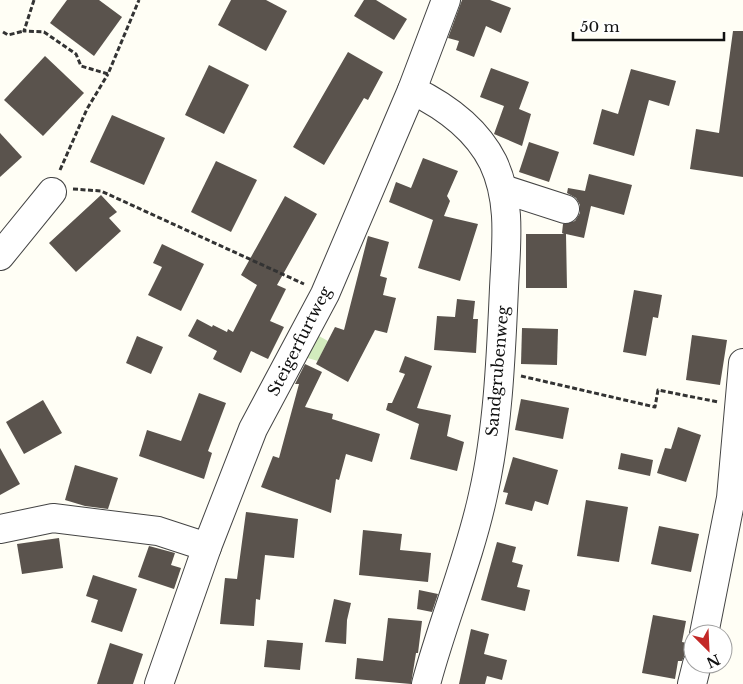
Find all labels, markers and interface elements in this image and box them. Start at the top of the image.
scale bar [573,10,724,42]
text: 50 m [580,17,620,36]
street label: Steigerfurtweg [263,282,335,399]
street label: Sandgrubenweg [481,304,513,437]
north arrow [683,624,733,674]
text: N [704,650,723,672]

